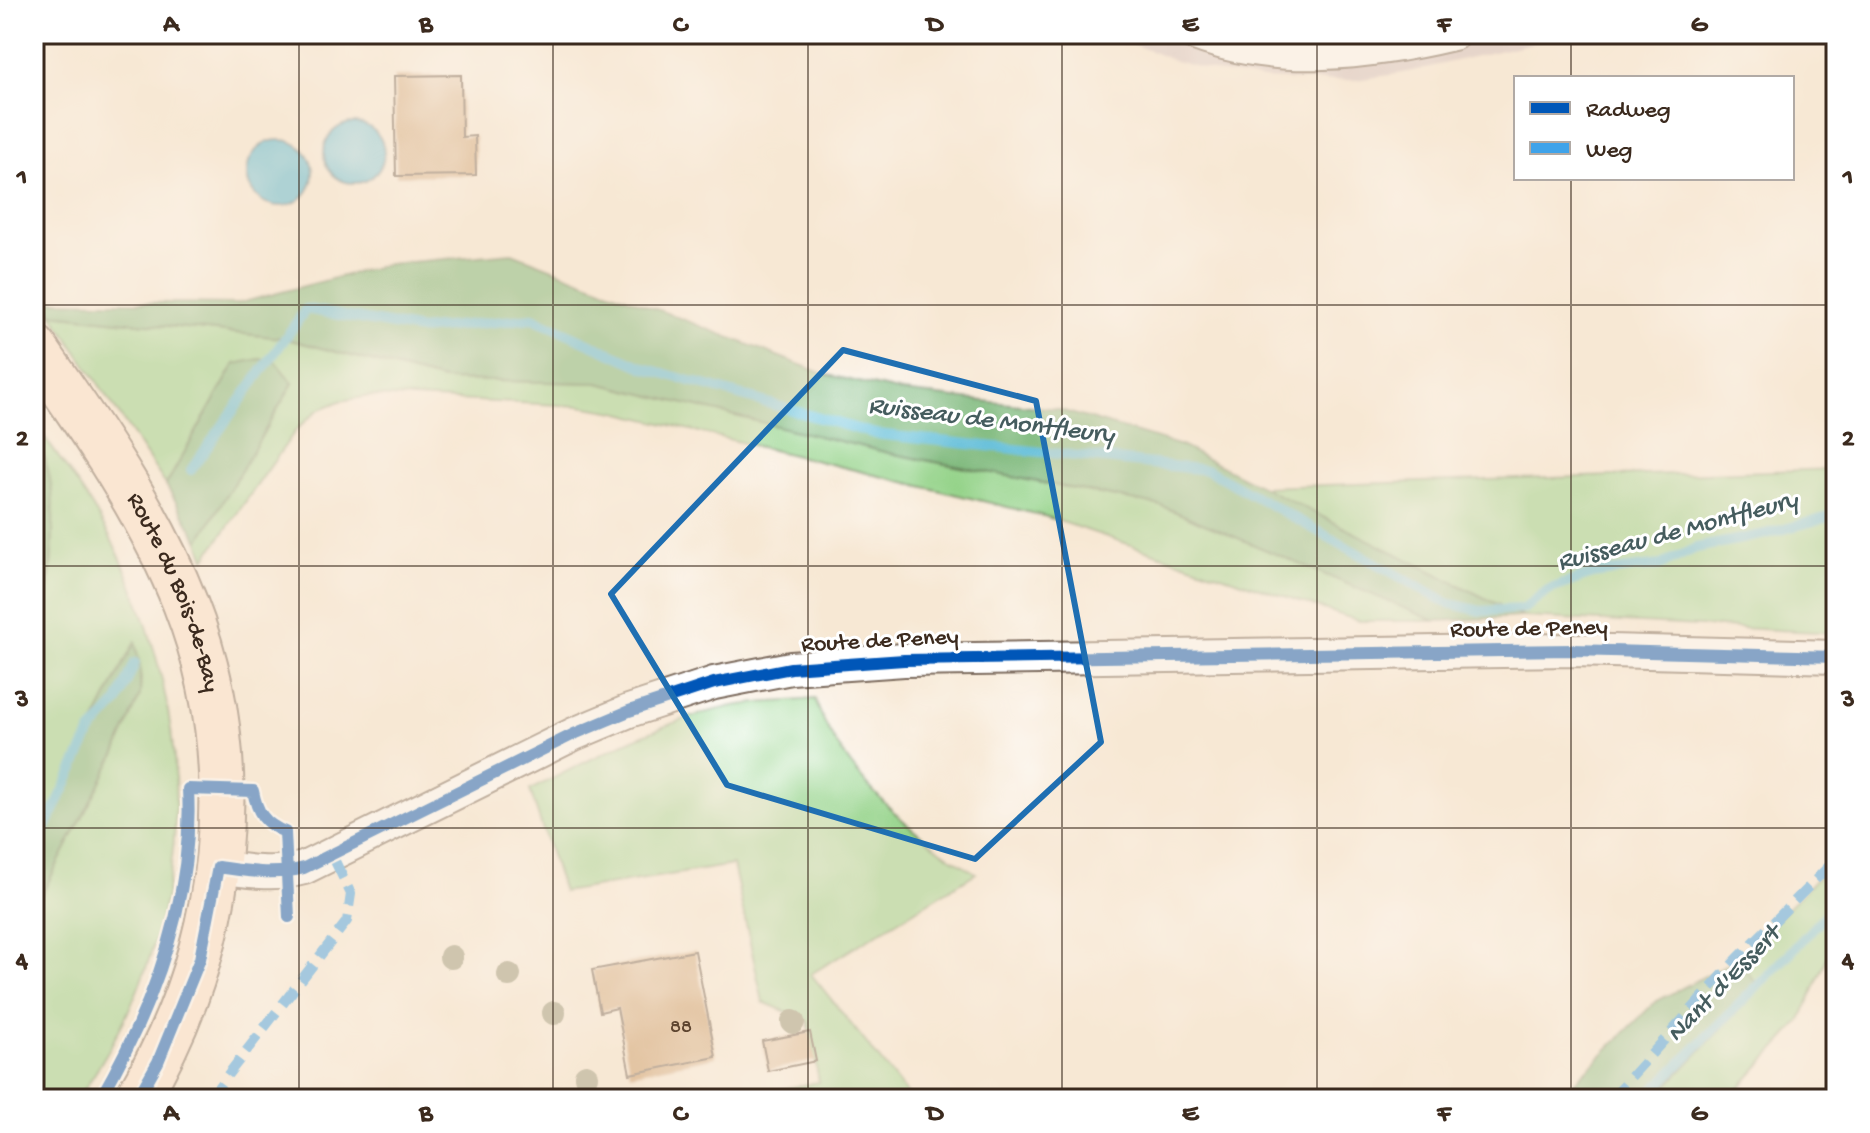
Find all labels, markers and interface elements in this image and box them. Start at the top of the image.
text: A [162,11,180,42]
text: B [418,11,434,42]
text: C [673,11,690,42]
text: D [925,11,945,42]
text: E [1182,11,1200,42]
text: F [1436,11,1452,42]
text: G [1691,11,1709,42]
legend [1514,76,1794,180]
text: Radweg [1586,97,1671,126]
text: Weg [1586,137,1632,166]
text: 1 [16,164,27,195]
text: 1 [1842,164,1853,195]
water label: Ruisseau de Montfleury [866,392,1118,453]
text: 2 [16,425,29,456]
text: 2 [1842,425,1855,456]
water label: Ruisseau de Montfleury [1554,485,1804,580]
street label: Route du Bois-de-Bay [119,488,225,695]
street label: Route de Peney [1450,614,1608,646]
street label: Route de Peney [801,623,960,661]
text: 3 [14,686,29,717]
text: 3 [1840,686,1855,717]
water label: Nant d'Essert [1661,917,1792,1050]
text: 4 [15,947,29,978]
text: 4 [1841,947,1855,978]
house number: 88 [670,1017,692,1040]
text: A [162,1100,180,1131]
text: B [418,1100,434,1131]
text: C [673,1100,690,1131]
text: D [925,1100,945,1131]
text: E [1182,1100,1200,1131]
text: F [1436,1100,1452,1131]
text: G [1691,1100,1709,1131]

